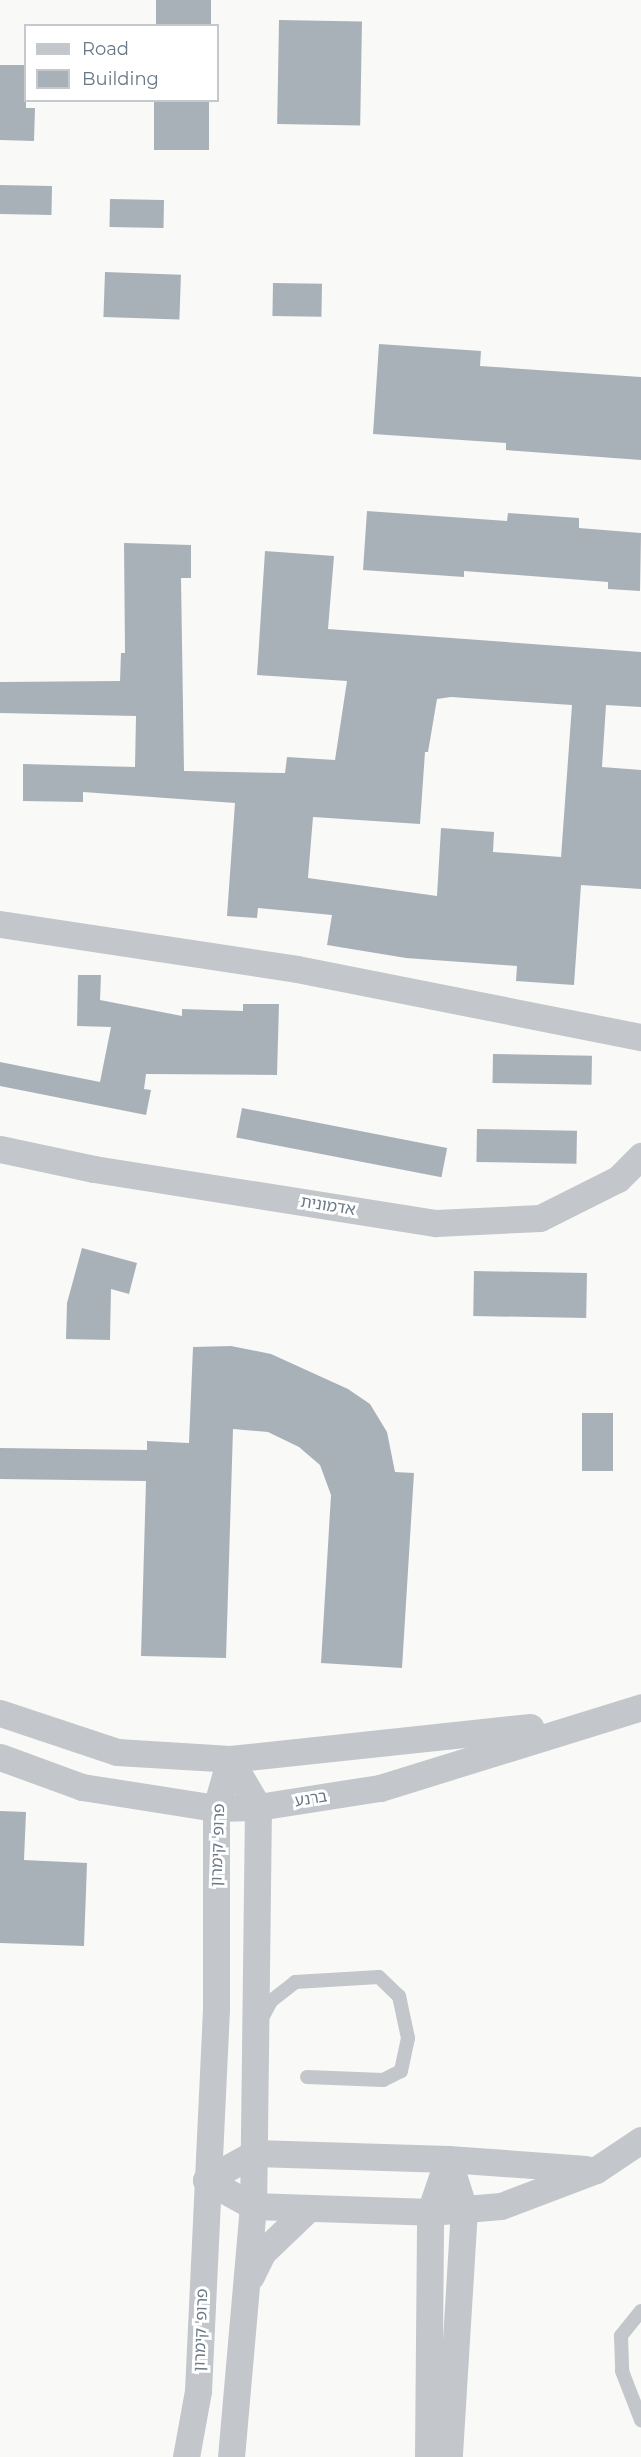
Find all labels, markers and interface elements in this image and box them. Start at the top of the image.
legend [24,24,219,102]
text: Road [82,38,129,60]
text: Building [82,68,159,90]
street label: אדמונית [299,1192,357,1220]
street label: ברנע [293,1787,329,1811]
street label: פרופ' קימרון [207,1803,229,1887]
street label: פרופ' קימרון [190,2288,212,2372]

